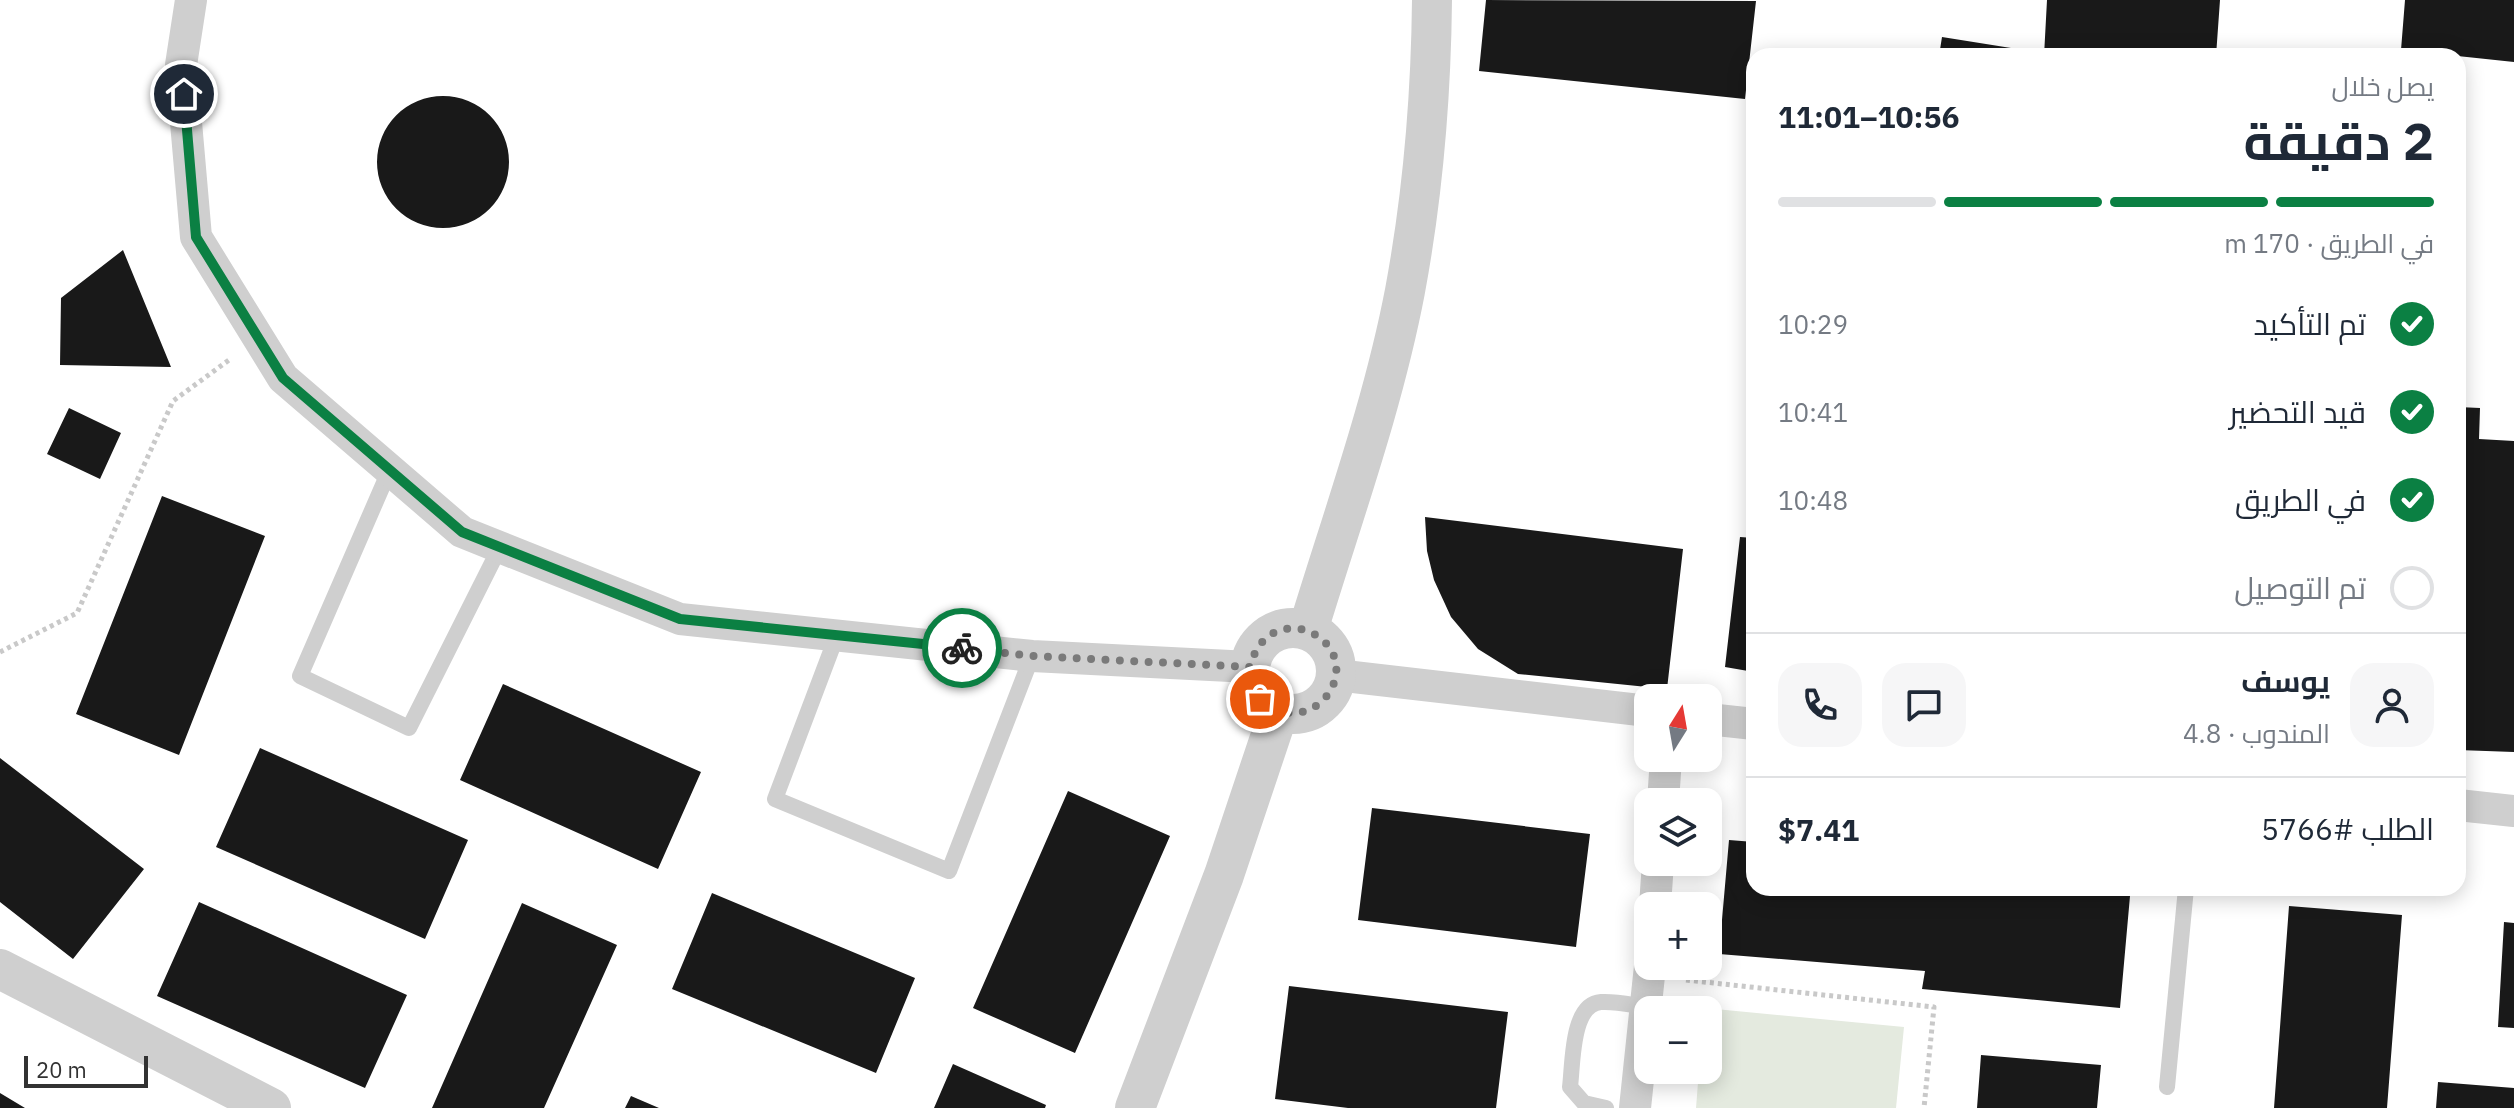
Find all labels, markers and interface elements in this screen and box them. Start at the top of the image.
pin [150,60,218,128]
text: يصل خلال [2331,69,2434,103]
icon: home [162,72,206,116]
text: 10:56–11:01 [1778,97,1959,136]
text: 2 دقيقة [2244,107,2434,174]
text: في الطريق · 170 m [2224,226,2434,260]
icon: check [2390,302,2434,346]
text: تم التأكيد [2254,304,2366,343]
text: 10:29 [1778,307,1848,341]
icon: check [2390,390,2434,434]
text: قيد التحضير [2229,392,2366,431]
text: 10:41 [1778,395,1848,429]
icon: check [2390,478,2434,522]
text: في الطريق [2235,480,2366,519]
text: 10:48 [1778,483,1848,517]
text: تم التوصيل [2234,568,2366,607]
courier [922,608,1002,688]
icon: bike [940,626,984,670]
text: يوسف [2241,661,2330,700]
button: phone [1778,663,1862,747]
button: chat [1882,663,1966,747]
button: person [2350,663,2434,747]
pin [1226,665,1294,733]
icon: bag [1238,677,1282,721]
north arrow [1634,684,1722,772]
map controls [1634,684,1722,1084]
text: المندوب · 4.8 [2183,716,2330,750]
button: layers [1634,788,1722,876]
text: الطلب #5766 [2261,809,2434,848]
text: $7.41 [1778,810,1859,849]
button: + [1634,892,1722,980]
button: − [1634,996,1722,1084]
scale bar [24,1052,148,1088]
text: 20 m [36,1055,87,1084]

